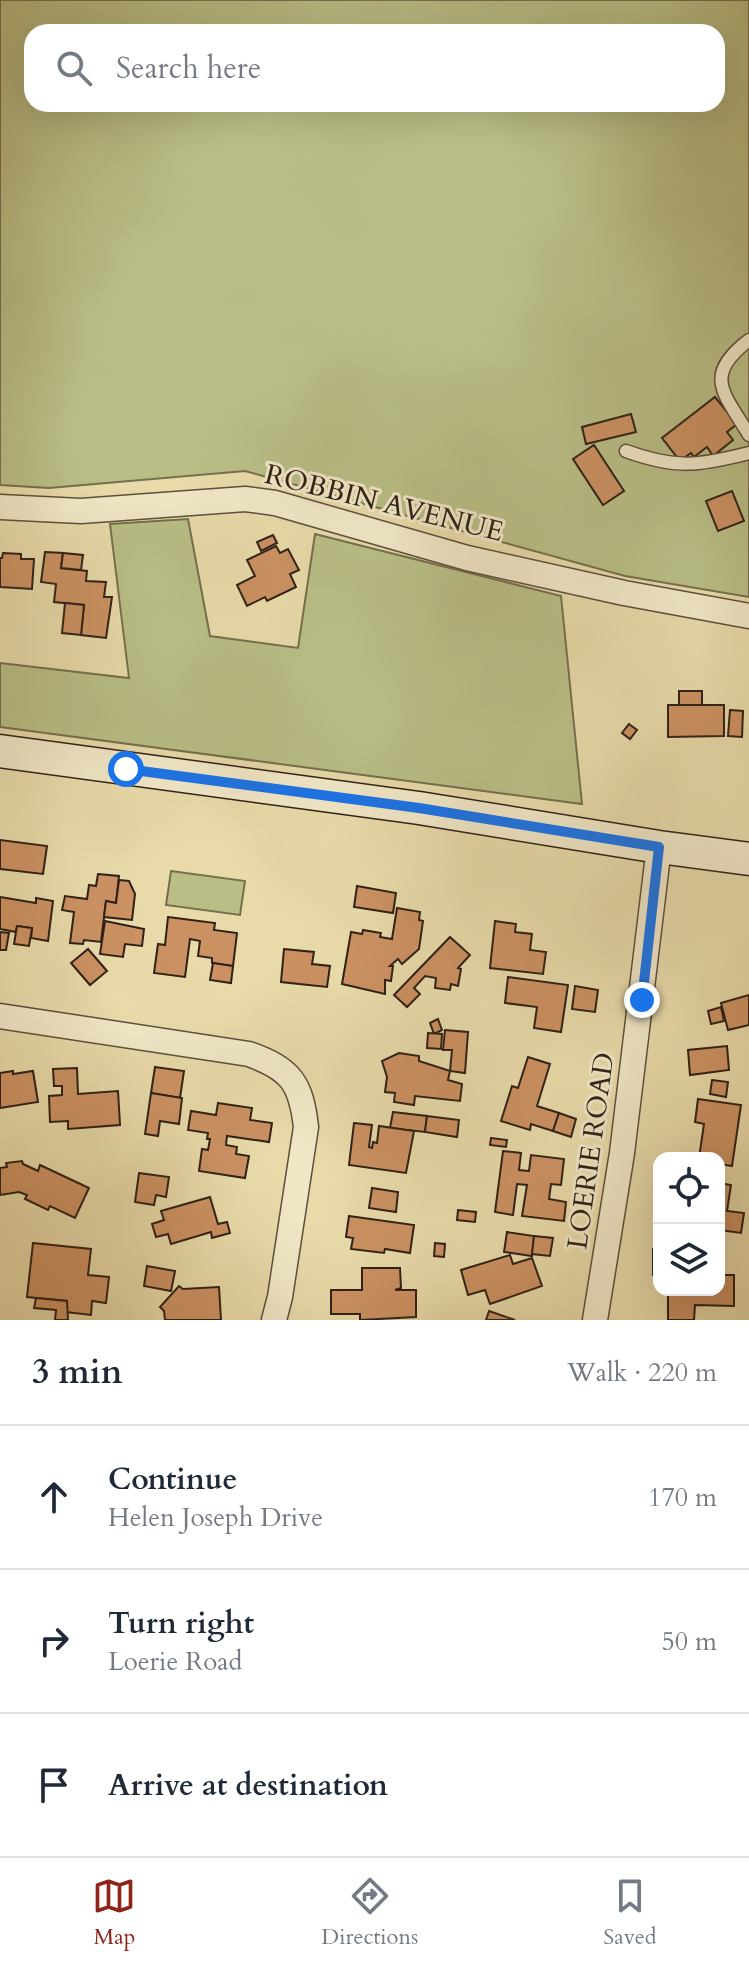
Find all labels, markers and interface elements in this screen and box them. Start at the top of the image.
search box [24,24,725,112]
icon: search [52,46,96,90]
text: Search here [116,48,261,89]
street label: ROBBIN AVENUE [261,455,507,551]
route start [108,751,144,787]
route end [624,982,660,1018]
street label: LOERIE ROAD [558,1050,624,1252]
map controls [653,1152,725,1296]
button: locate [653,1152,725,1224]
button: layers [653,1224,725,1296]
text: 3 min [32,1349,123,1395]
text: Walk · 220 m [567,1355,717,1390]
text: Continue [108,1459,237,1500]
icon: ahead [32,1475,76,1519]
text: 170 m [648,1480,717,1515]
text: Helen Joseph Drive [108,1500,323,1535]
text: Turn right [108,1603,254,1644]
icon: right [32,1619,76,1663]
text: 50 m [661,1624,717,1659]
text: Loerie Road [108,1644,242,1679]
icon: arrive [32,1763,76,1807]
text: Arrive at destination [108,1765,388,1806]
tab: Map [92,1874,136,1952]
tab: Directions [321,1874,418,1952]
tab: Saved [603,1874,657,1952]

